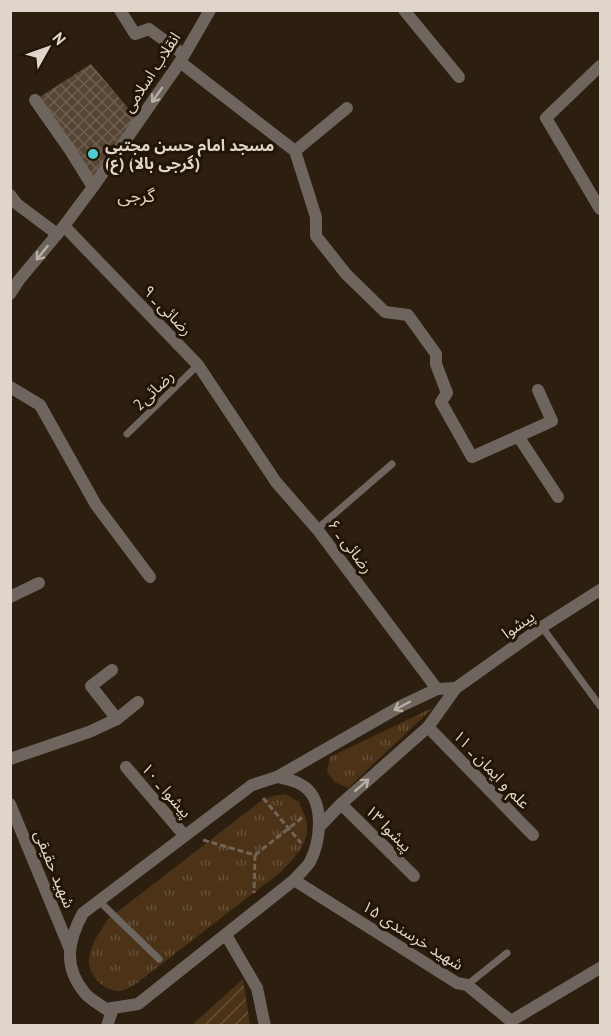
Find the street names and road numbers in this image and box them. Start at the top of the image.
street label: انقلاب اسلامی [118,28,184,116]
street label: رضائی ـ ۹ [139,281,197,339]
street label: رضائی2 [128,366,178,414]
street label: رضائی ـ ۶ [324,515,378,577]
street label: پیشوا [498,606,539,643]
street label: علم و ایمان ـ ۱۱ [447,725,535,815]
street label: پیشوا ـ ۱۰ [137,758,196,823]
street label: پیشوا ۱۳ [361,800,417,856]
street label: شهید حقیقی [30,827,80,911]
street label: شهید خرسندی ۱۵ [359,896,467,974]

